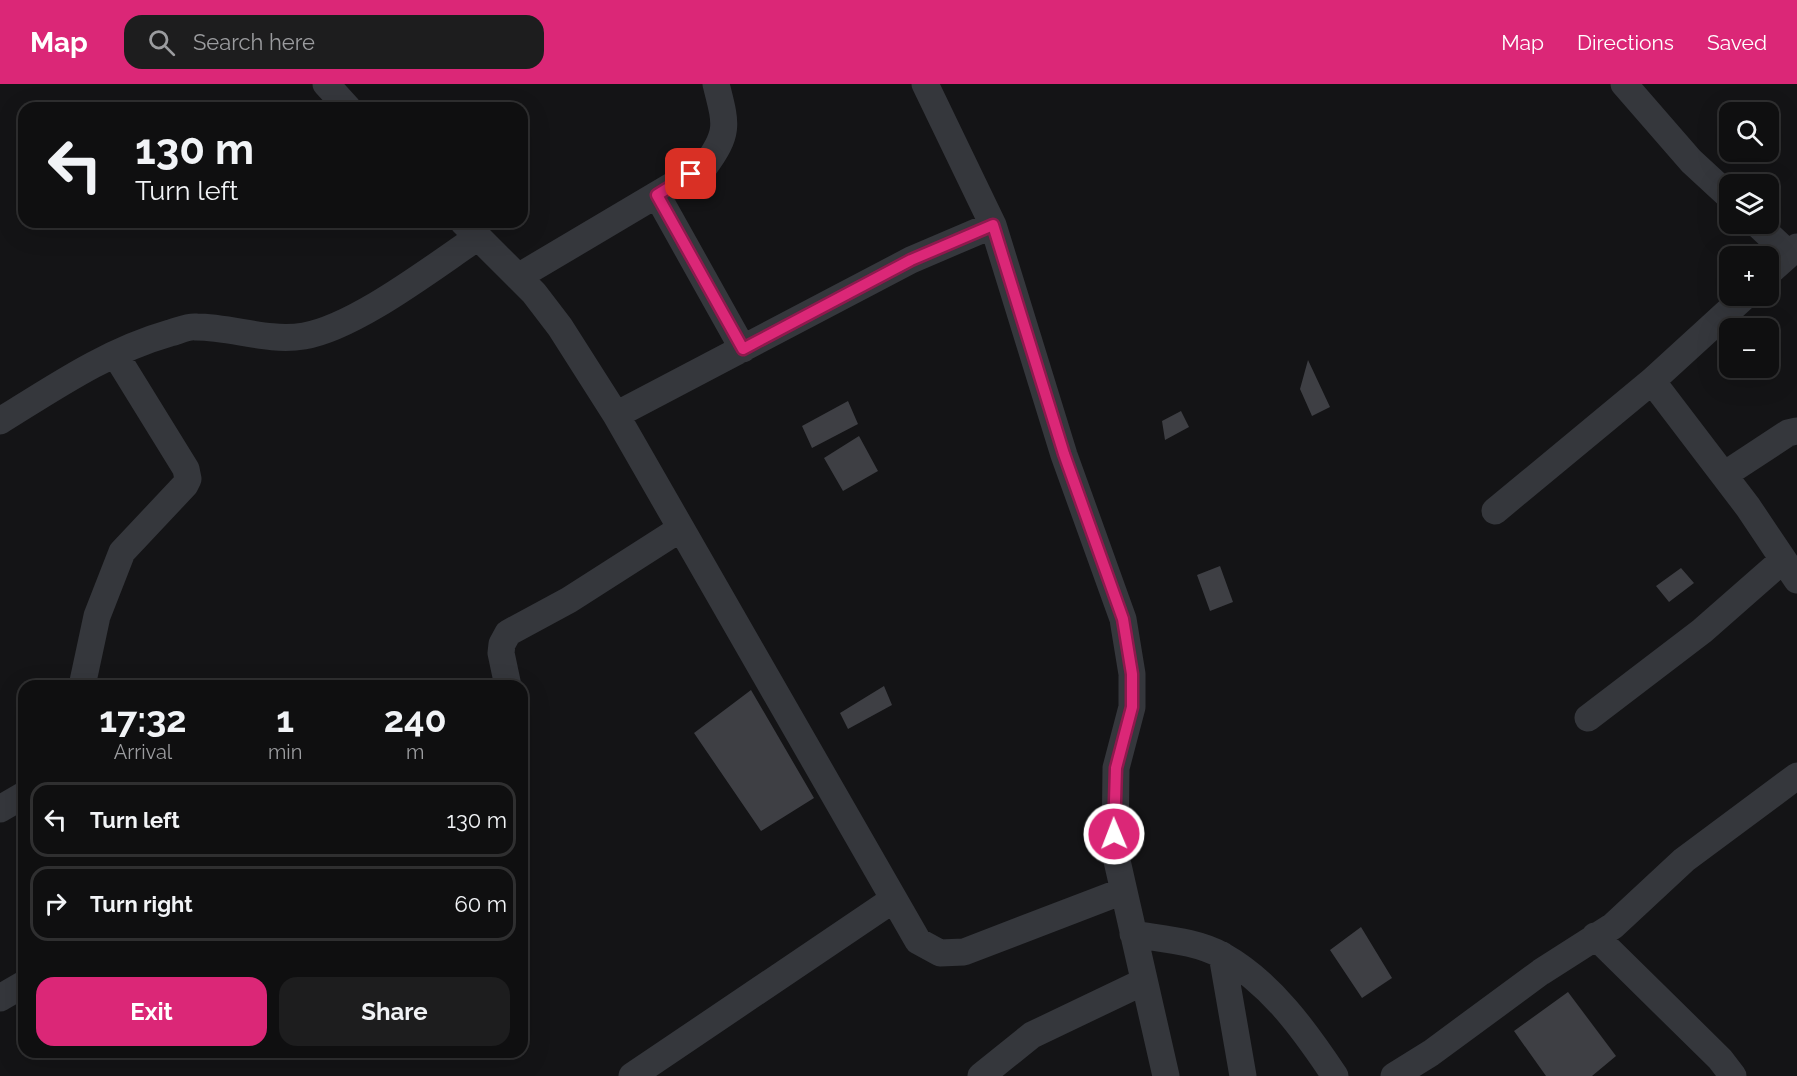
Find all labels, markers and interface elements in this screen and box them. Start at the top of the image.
search box [124,15,544,69]
text: Map [30,26,88,59]
icon: search [145,26,178,59]
text: Search here [193,29,315,55]
text: Map [1501,30,1544,55]
text: Directions [1577,30,1674,55]
text: Saved [1707,30,1767,55]
map controls [1719,102,1779,378]
button: search [1719,102,1779,162]
text: 130 m [135,125,254,174]
icon: left [36,126,114,204]
pin [665,148,716,199]
icon: arrive [674,157,707,190]
button: layers [1719,174,1779,234]
text: Turn left [135,175,238,206]
button: + [1719,246,1779,306]
button: − [1719,318,1779,378]
text: 17:32 [99,698,187,740]
text: 1 [276,698,294,740]
text: 240 [384,698,447,740]
text: Arrival [114,740,172,764]
text: min [268,740,302,764]
text: m [406,740,424,764]
position arrow [1082,802,1146,866]
icon: left [39,803,72,836]
text: Turn left [90,807,180,833]
text: 130 m [447,807,507,833]
icon: right [39,887,72,920]
text: Turn right [90,891,193,917]
text: 60 m [454,891,507,917]
button: Exit [36,977,267,1046]
button: Share [279,977,510,1046]

